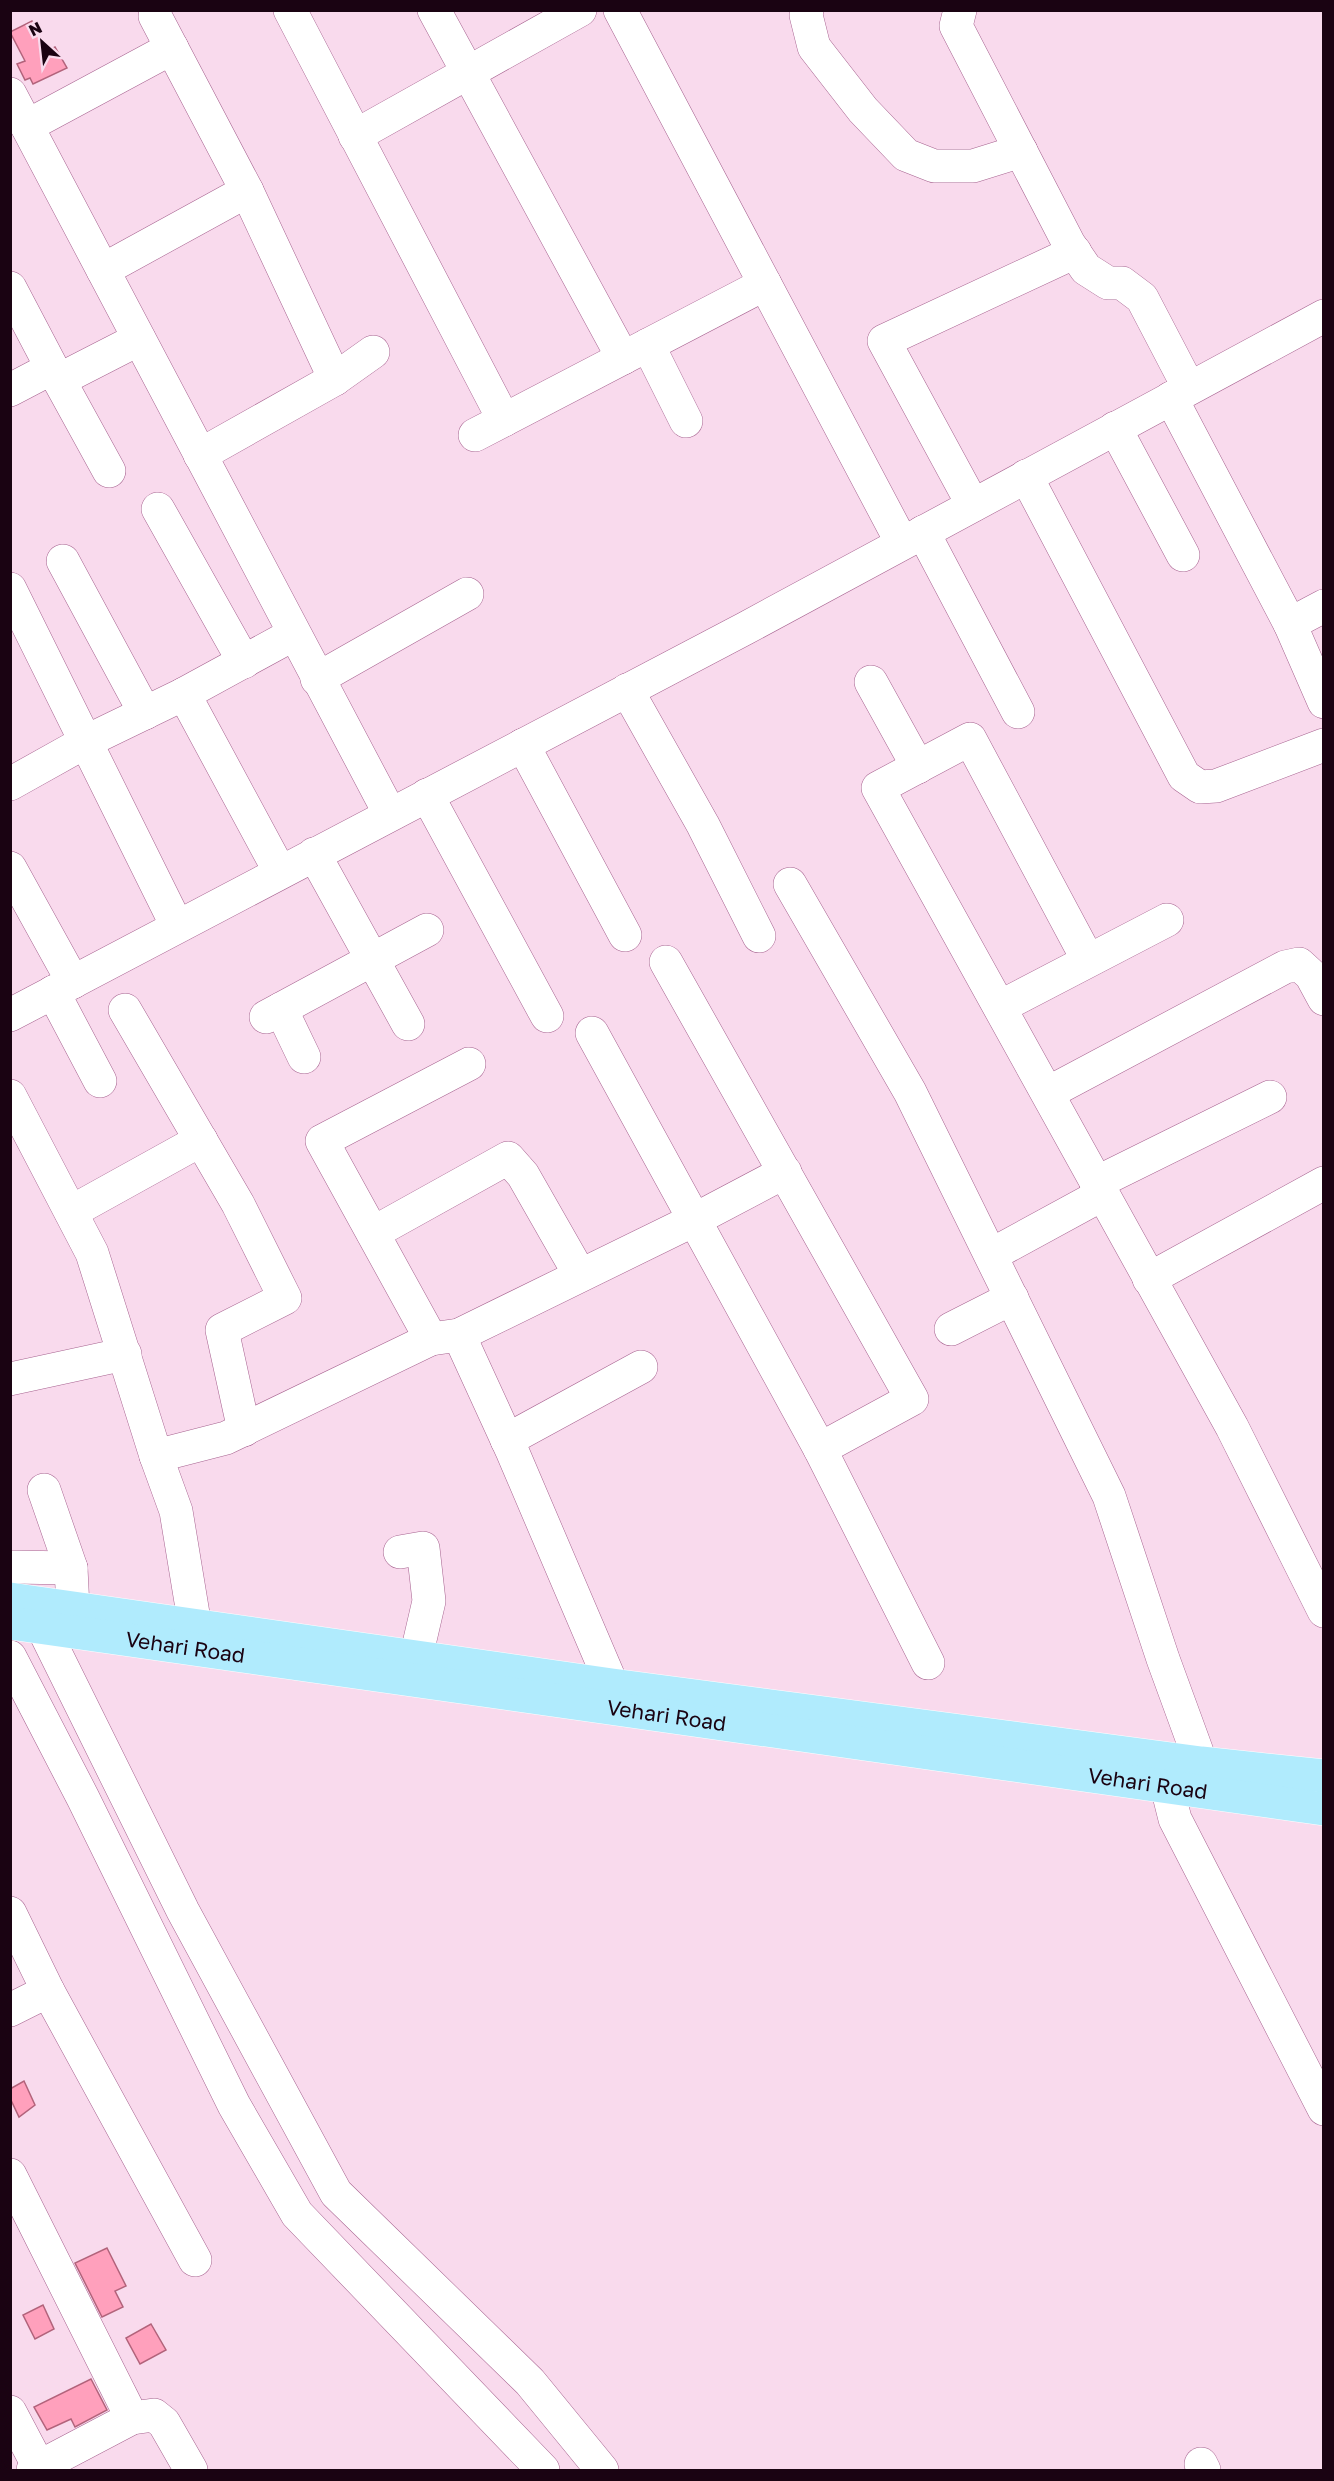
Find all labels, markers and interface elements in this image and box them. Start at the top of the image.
north arrow [12,12,72,72]
text: N [25,17,45,40]
street label: Vehari Road [124,1626,247,1668]
street label: Vehari Road [605,1694,728,1736]
street label: Vehari Road [1086,1762,1209,1804]

